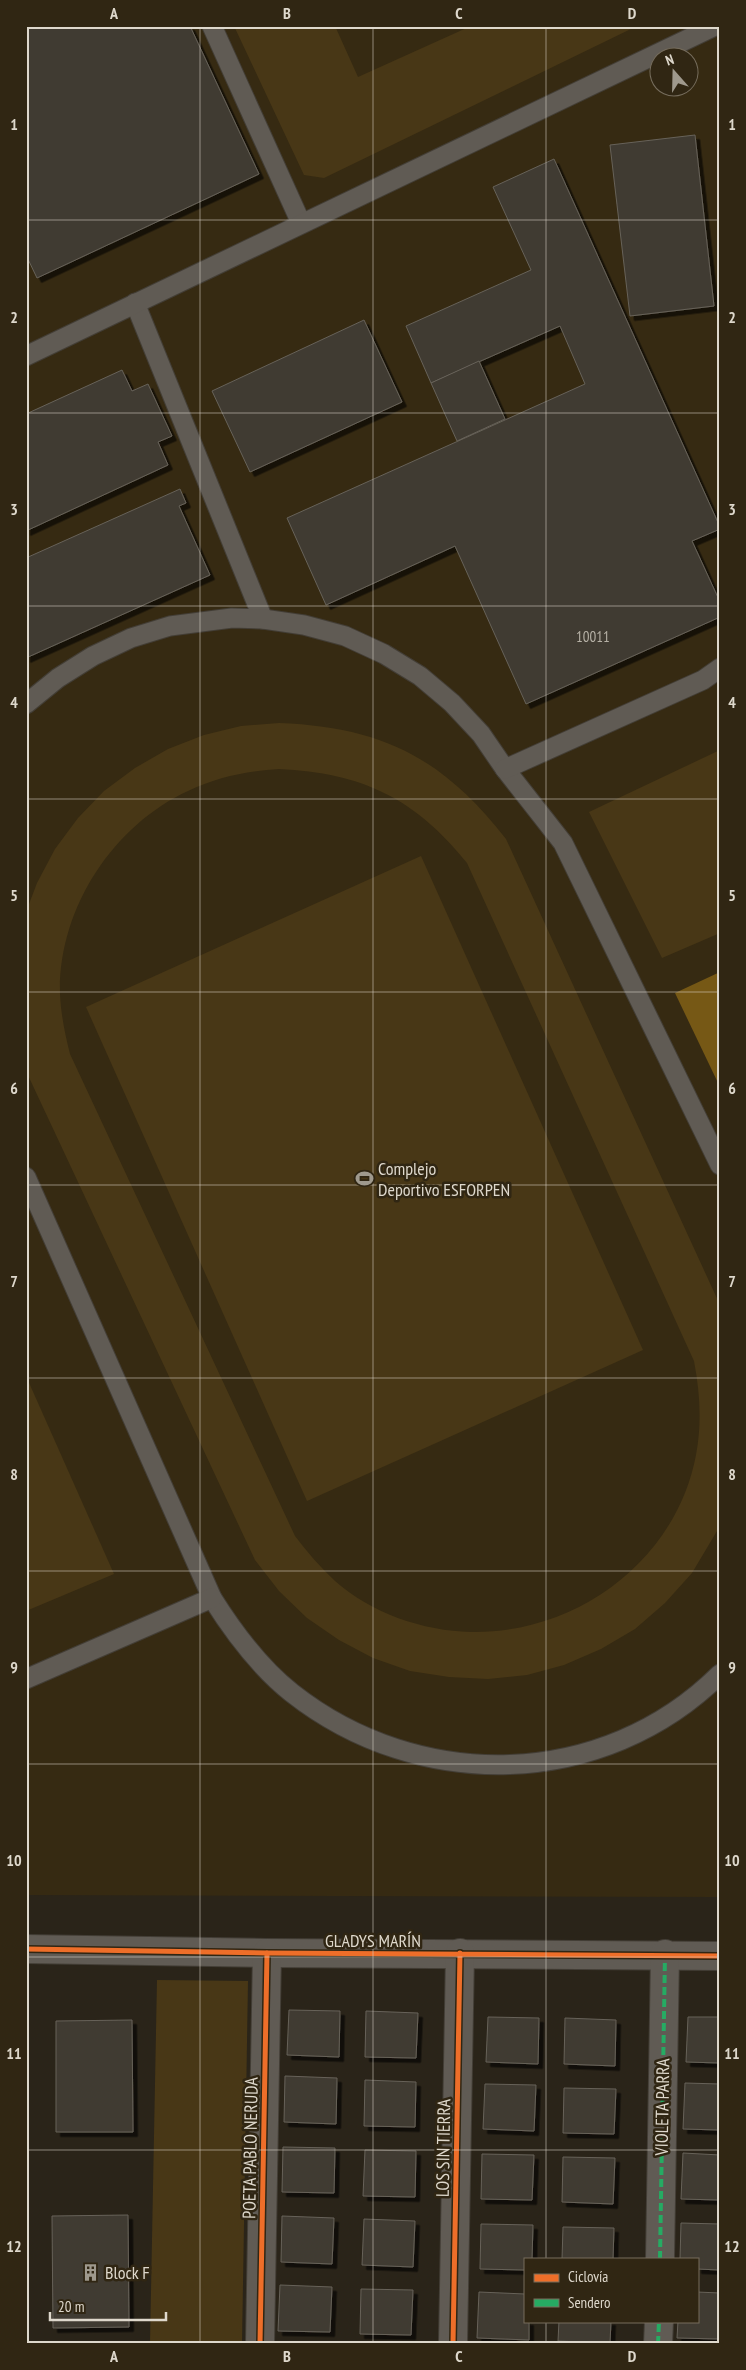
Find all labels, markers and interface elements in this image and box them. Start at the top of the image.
text: A [109,3,119,23]
text: B [283,3,291,23]
text: C [455,3,463,23]
text: D [628,3,637,23]
north arrow [648,48,698,98]
text: N [663,50,676,70]
text: 1 [10,114,18,134]
text: 1 [728,114,736,134]
text: 2 [10,307,18,327]
text: 2 [728,307,736,327]
text: 3 [10,499,18,519]
text: 3 [728,499,736,519]
house number: 10011 [576,627,610,646]
text: 4 [10,692,18,712]
text: 4 [728,692,736,712]
text: 5 [10,885,18,905]
text: 5 [728,885,736,905]
text: 6 [10,1078,18,1098]
text: 6 [728,1078,736,1098]
place label: Complejo Deportivo ESFORPEN [378,1157,510,1201]
sports icon: Complejo Deportivo ESFORPEN [354,1168,374,1188]
text: 7 [10,1271,18,1291]
text: 7 [728,1271,736,1291]
text: 8 [10,1464,18,1484]
text: 8 [728,1464,736,1484]
text: 9 [10,1657,18,1677]
text: 9 [728,1657,736,1677]
text: 10 [6,1850,22,1870]
text: 10 [724,1850,740,1870]
street label: GLADYS MARÍN [325,1929,421,1952]
text: 11 [6,2043,22,2063]
text: 11 [724,2043,740,2063]
street label: VIOLETA PARRA [650,2058,674,2157]
street label: POETA PABLO NERUDA [237,2077,263,2219]
street label: LOS SIN TIERRA [431,2098,455,2197]
text: 12 [6,2236,22,2256]
text: 12 [724,2236,740,2256]
legend [524,2258,698,2322]
place label: Block F [105,2261,150,2284]
building icon: Block F [81,2262,101,2282]
text: Ciclovía [568,2267,608,2286]
scale bar [50,2290,166,2322]
text: Sendero [568,2293,610,2312]
text: 20 m [58,2297,84,2316]
text: A [109,2346,119,2366]
text: B [283,2346,291,2366]
text: C [455,2346,463,2366]
text: D [628,2346,637,2366]

